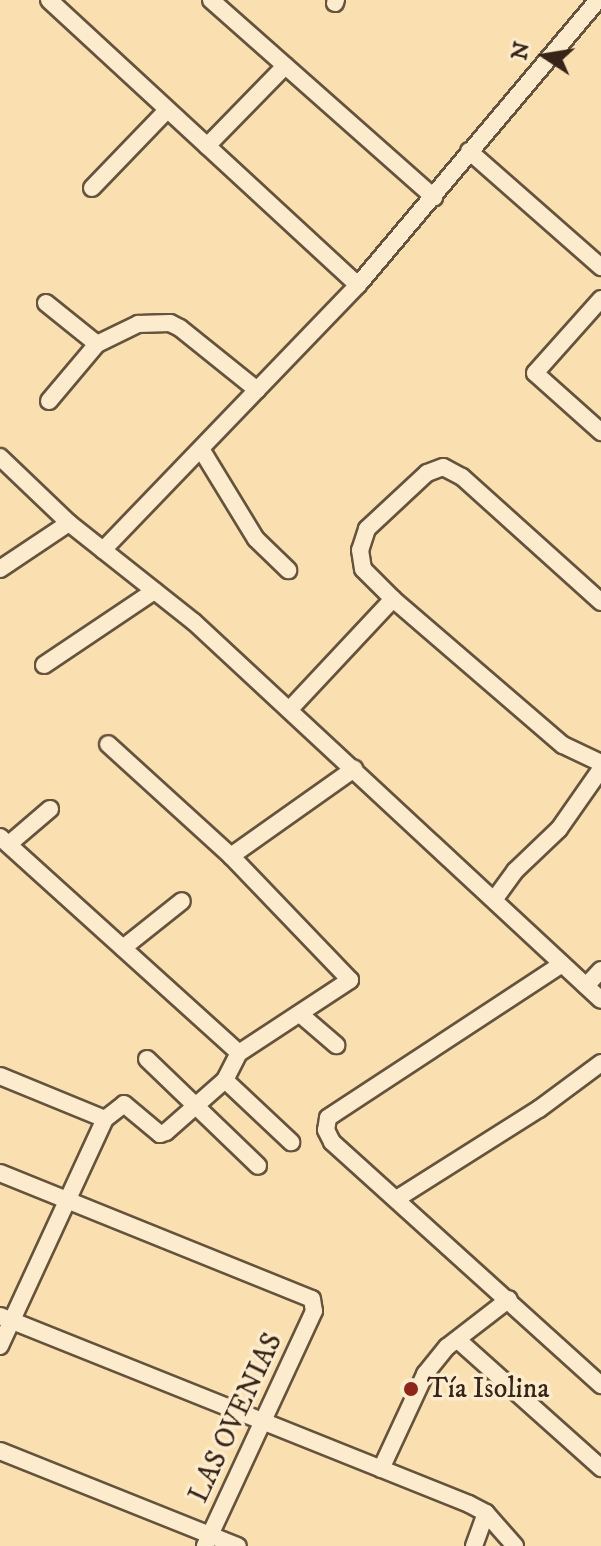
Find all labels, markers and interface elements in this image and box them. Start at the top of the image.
north arrow [505,16,585,96]
text: N [506,39,536,63]
street label: LAS OVENIAS [182,1328,290,1508]
place label: Tía Isolina [427,1372,549,1406]
marker: Tía Isolina [402,1380,420,1398]

